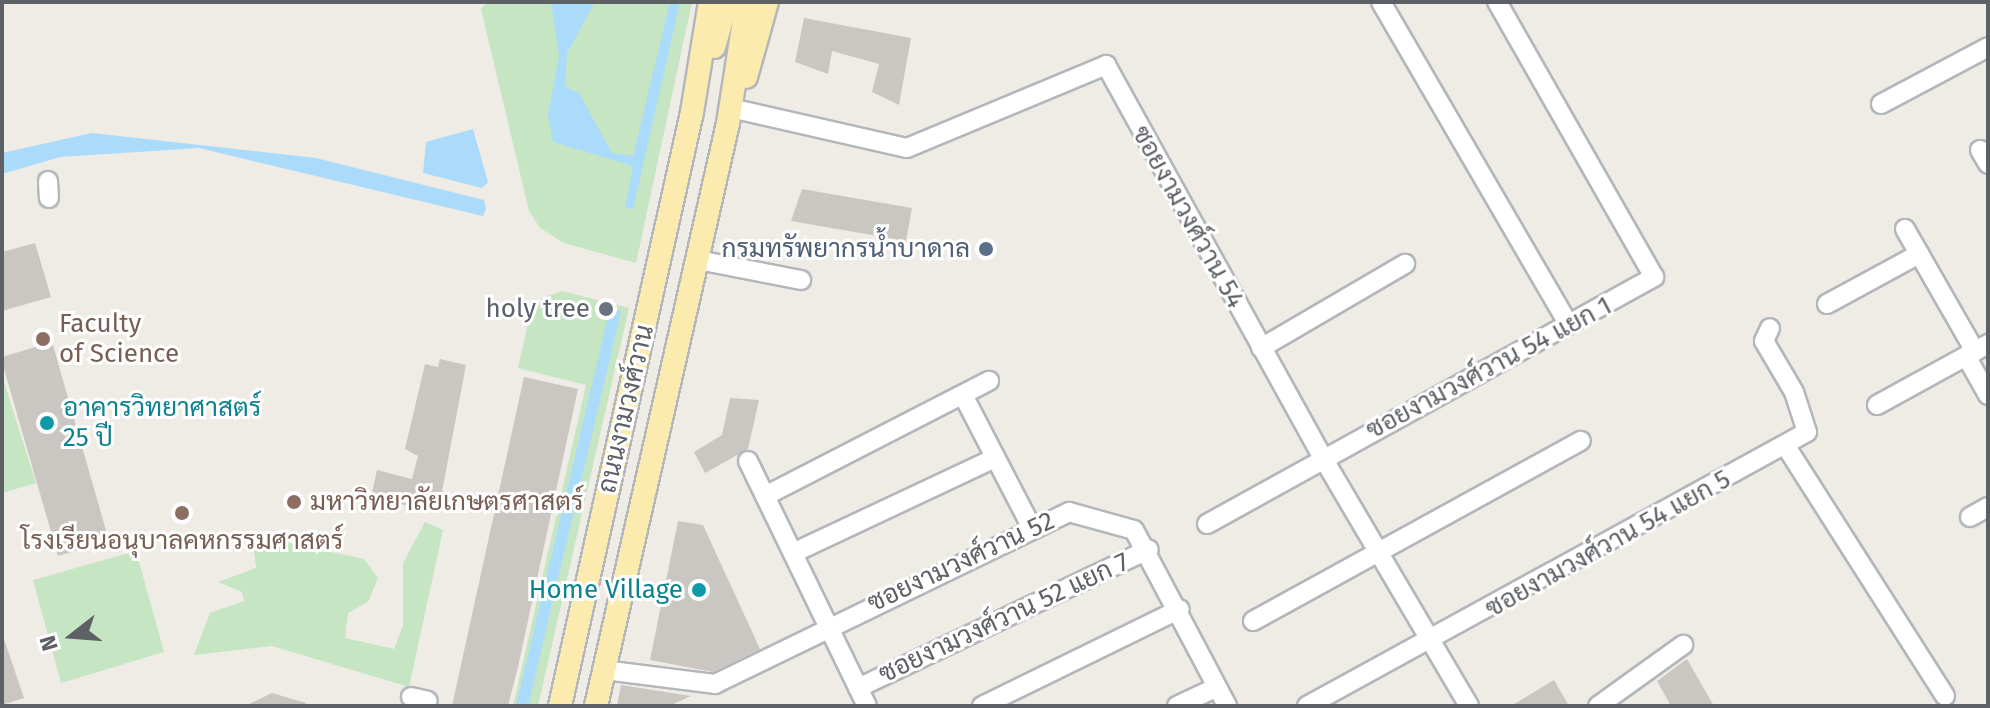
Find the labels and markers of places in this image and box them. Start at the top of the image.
place label: กรมทรัพยากรน้ำบาดาล [721,233,970,265]
marker: กรมทรัพยากรน้ำบาดาล [977,240,995,258]
place label: holy tree [486,293,590,325]
marker: holy tree [597,300,615,318]
place label: Faculty of Science [59,308,179,370]
marker: Faculty of Science [34,330,52,348]
place label: อาคารวิทยาศาสตร์ 25 ปี [63,392,261,454]
marker: อาคารวิทยาศาสตร์ 25 ปี [38,414,56,432]
place label: มหาวิทยาลัยเกษตรศาสตร์ [310,486,584,518]
marker: มหาวิทยาลัยเกษตรศาสตร์ [285,493,303,511]
marker: โรงเรียนอนุบาลคหกรรมศาสตร์ [173,504,191,522]
place label: โรงเรียนอนุบาลคหกรรมศาสตร์ [21,525,343,557]
place label: Home Village [529,574,683,606]
marker: Home Village [690,581,708,599]

